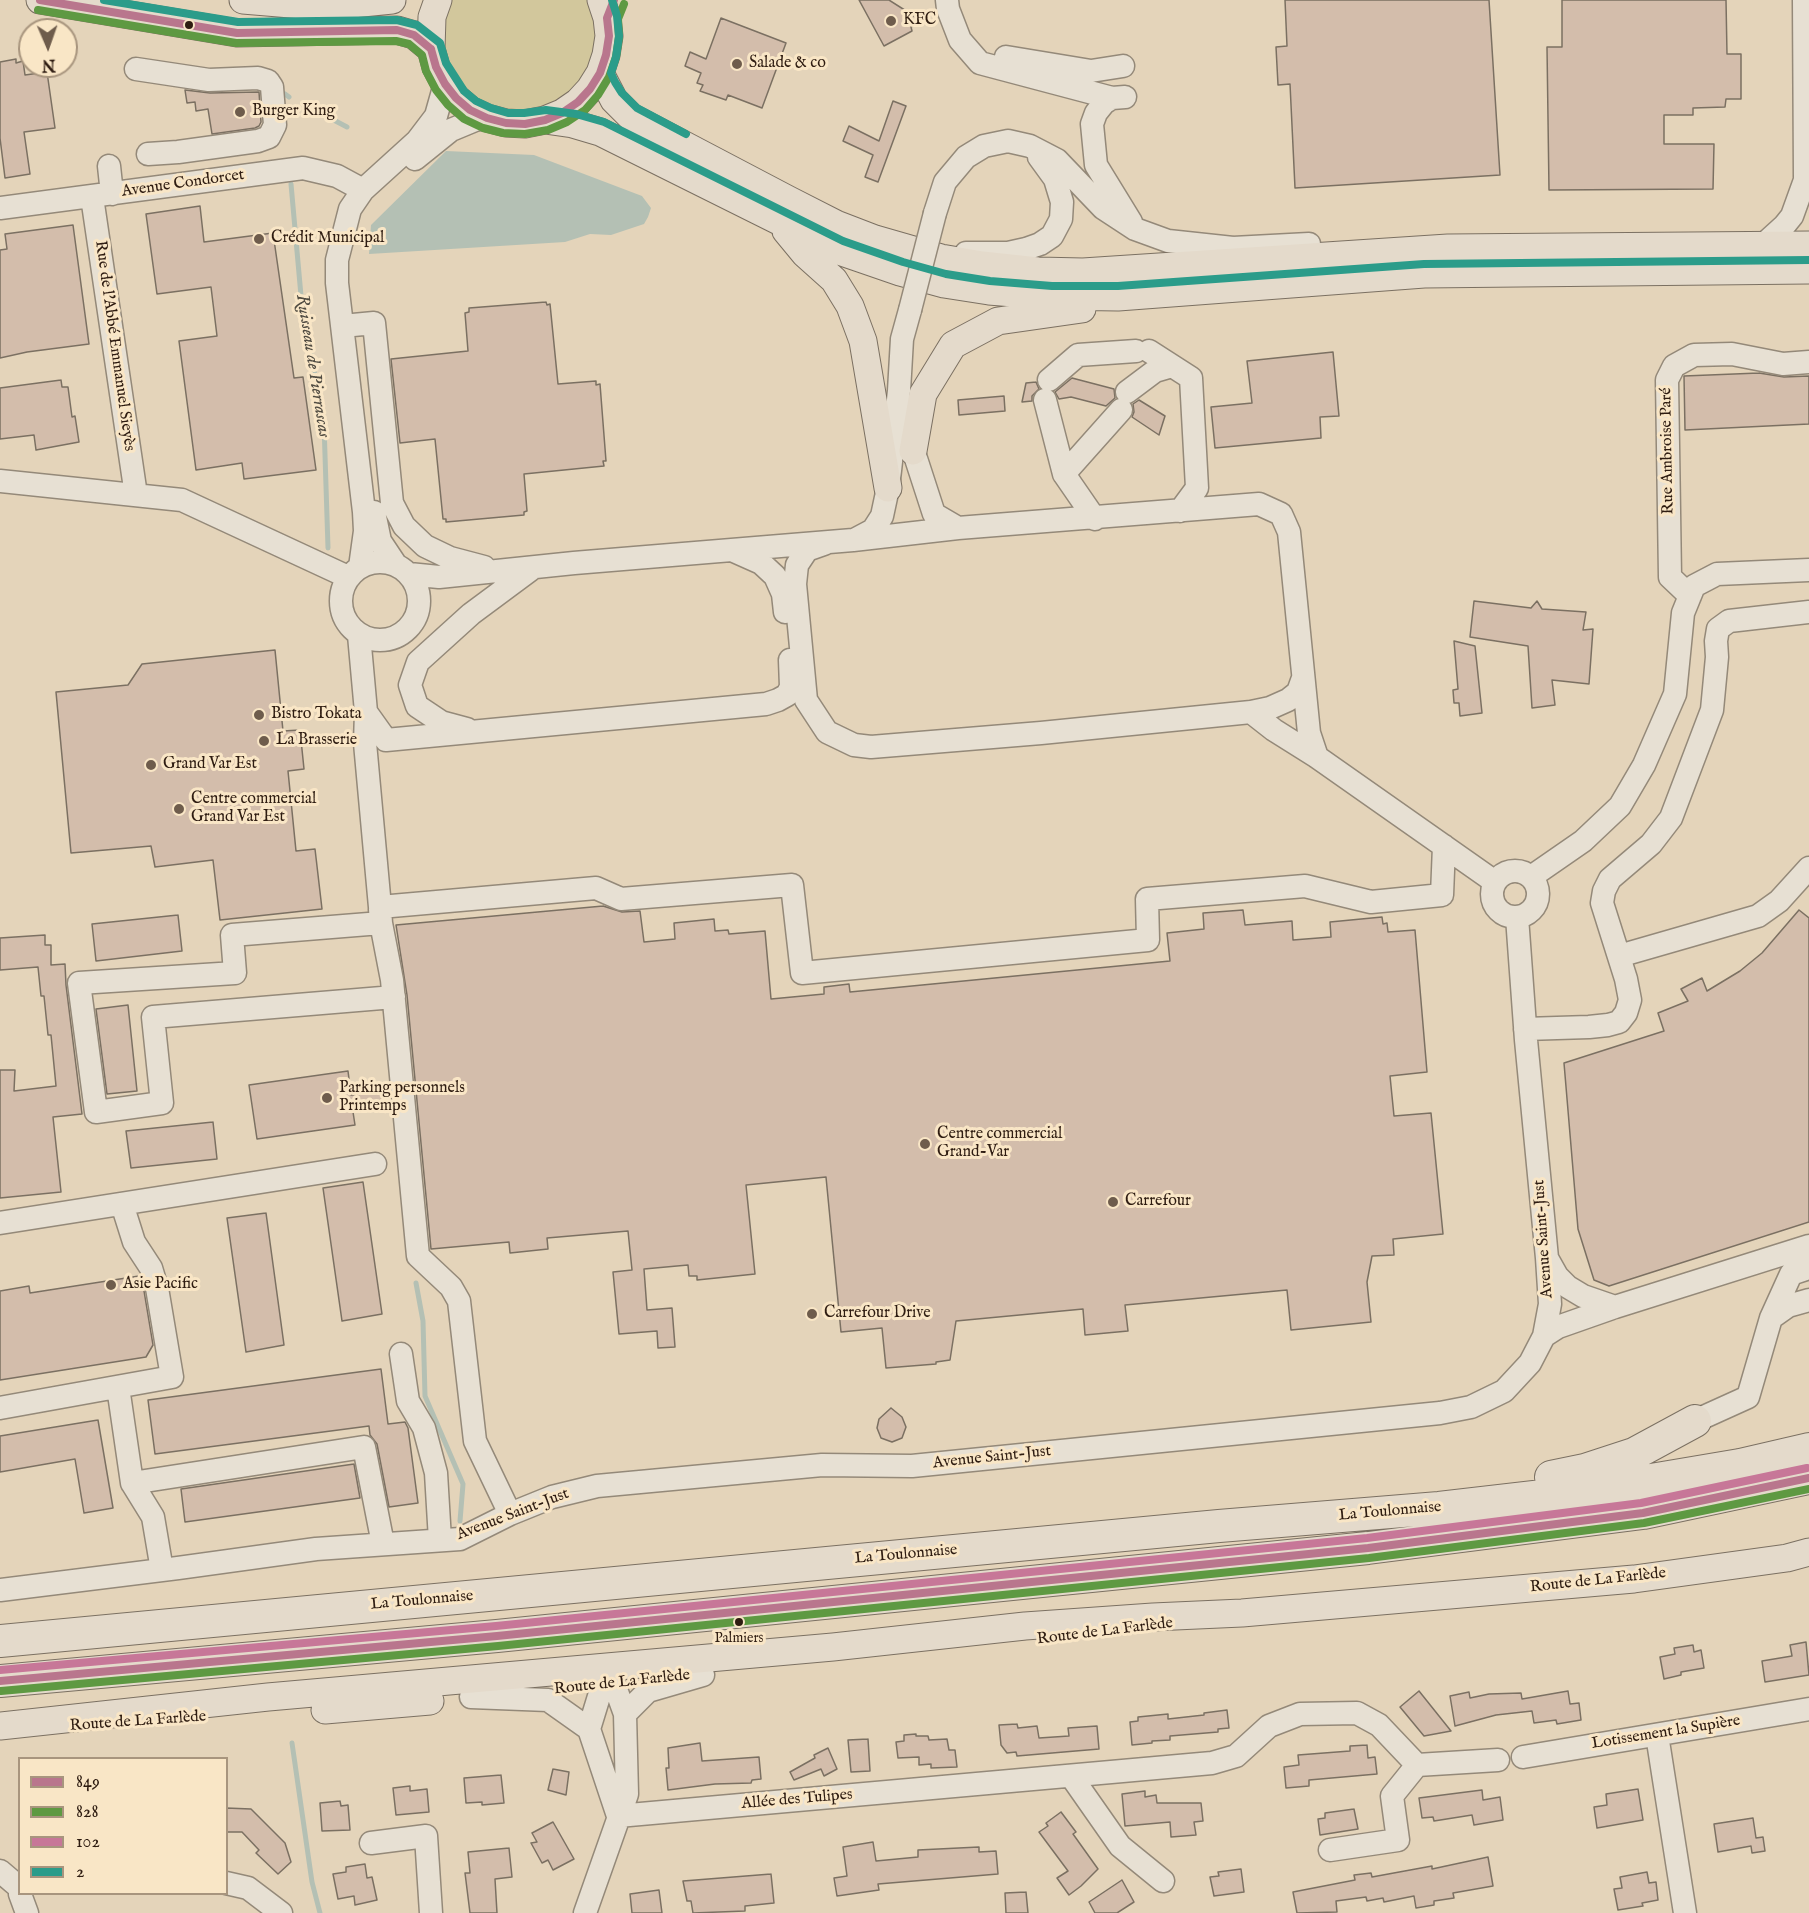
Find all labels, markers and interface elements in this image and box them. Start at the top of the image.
place label: KFC [903,11,936,31]
marker: KFC [884,14,898,28]
north arrow [18,18,78,78]
unlabelled marker [183,19,195,31]
text: N [41,54,56,74]
place label: Salade & co [749,54,826,74]
marker: Salade & co [730,57,744,71]
place label: Burger King [252,102,335,122]
marker: Burger King [233,105,247,119]
street label: Avenue Condorcet [120,166,246,202]
place label: Crédit Municipal [271,229,384,249]
marker: Crédit Municipal [252,232,266,246]
street label: Rue de l'Abbé Emmanuel Sieyès [90,239,138,453]
water label: Ruisseau de Pierrascas [290,293,334,439]
street label: Rue Ambroise Paré [1657,387,1679,515]
place label: Bistro Tokata [271,705,362,725]
marker: Bistro Tokata [252,708,266,722]
place label: La Brasserie [276,731,357,751]
marker: La Brasserie [257,734,271,748]
place label: Grand Var Est [163,755,257,775]
marker: Grand Var Est [144,758,158,772]
place label: Centre commercial Grand Var Est [191,790,316,828]
marker: Centre commercial Grand Var Est [172,802,186,816]
place label: Parking personnels Printemps [339,1079,465,1117]
marker: Parking personnels Printemps [320,1091,334,1105]
place label: Centre commercial Grand-Var [937,1125,1062,1163]
marker: Centre commercial Grand-Var [918,1137,932,1151]
street label: Avenue Saint-Just [1530,1179,1558,1299]
place label: Carrefour [1125,1192,1191,1212]
marker: Carrefour [1106,1195,1120,1209]
place label: Asie Pacific [123,1275,198,1295]
marker: Asie Pacific [104,1278,118,1292]
place label: Carrefour Drive [824,1304,931,1324]
marker: Carrefour Drive [805,1307,819,1321]
street label: Avenue Saint-Just [932,1442,1052,1474]
street label: Avenue Saint-Just [454,1485,572,1545]
street label: La Toulonnaise [1338,1498,1442,1526]
street label: La Toulonnaise [854,1541,958,1569]
street label: Route de La Farlède [1529,1564,1667,1598]
street label: La Toulonnaise [370,1587,474,1615]
street label: Route de La Farlède [1036,1614,1174,1650]
marker: Palmiers [733,1616,745,1628]
place label: Palmiers [715,1631,763,1647]
street label: Route de La Farlède [553,1666,691,1700]
street label: Route de La Farlède [69,1708,207,1736]
street label: Lotissement la Supière [1590,1712,1742,1754]
legend [18,1757,228,1895]
text: 849 [76,1771,100,1794]
street label: Allée des Tulipes [741,1786,853,1814]
text: 828 [76,1801,99,1824]
text: 102 [76,1831,100,1854]
text: 2 [76,1861,84,1884]

